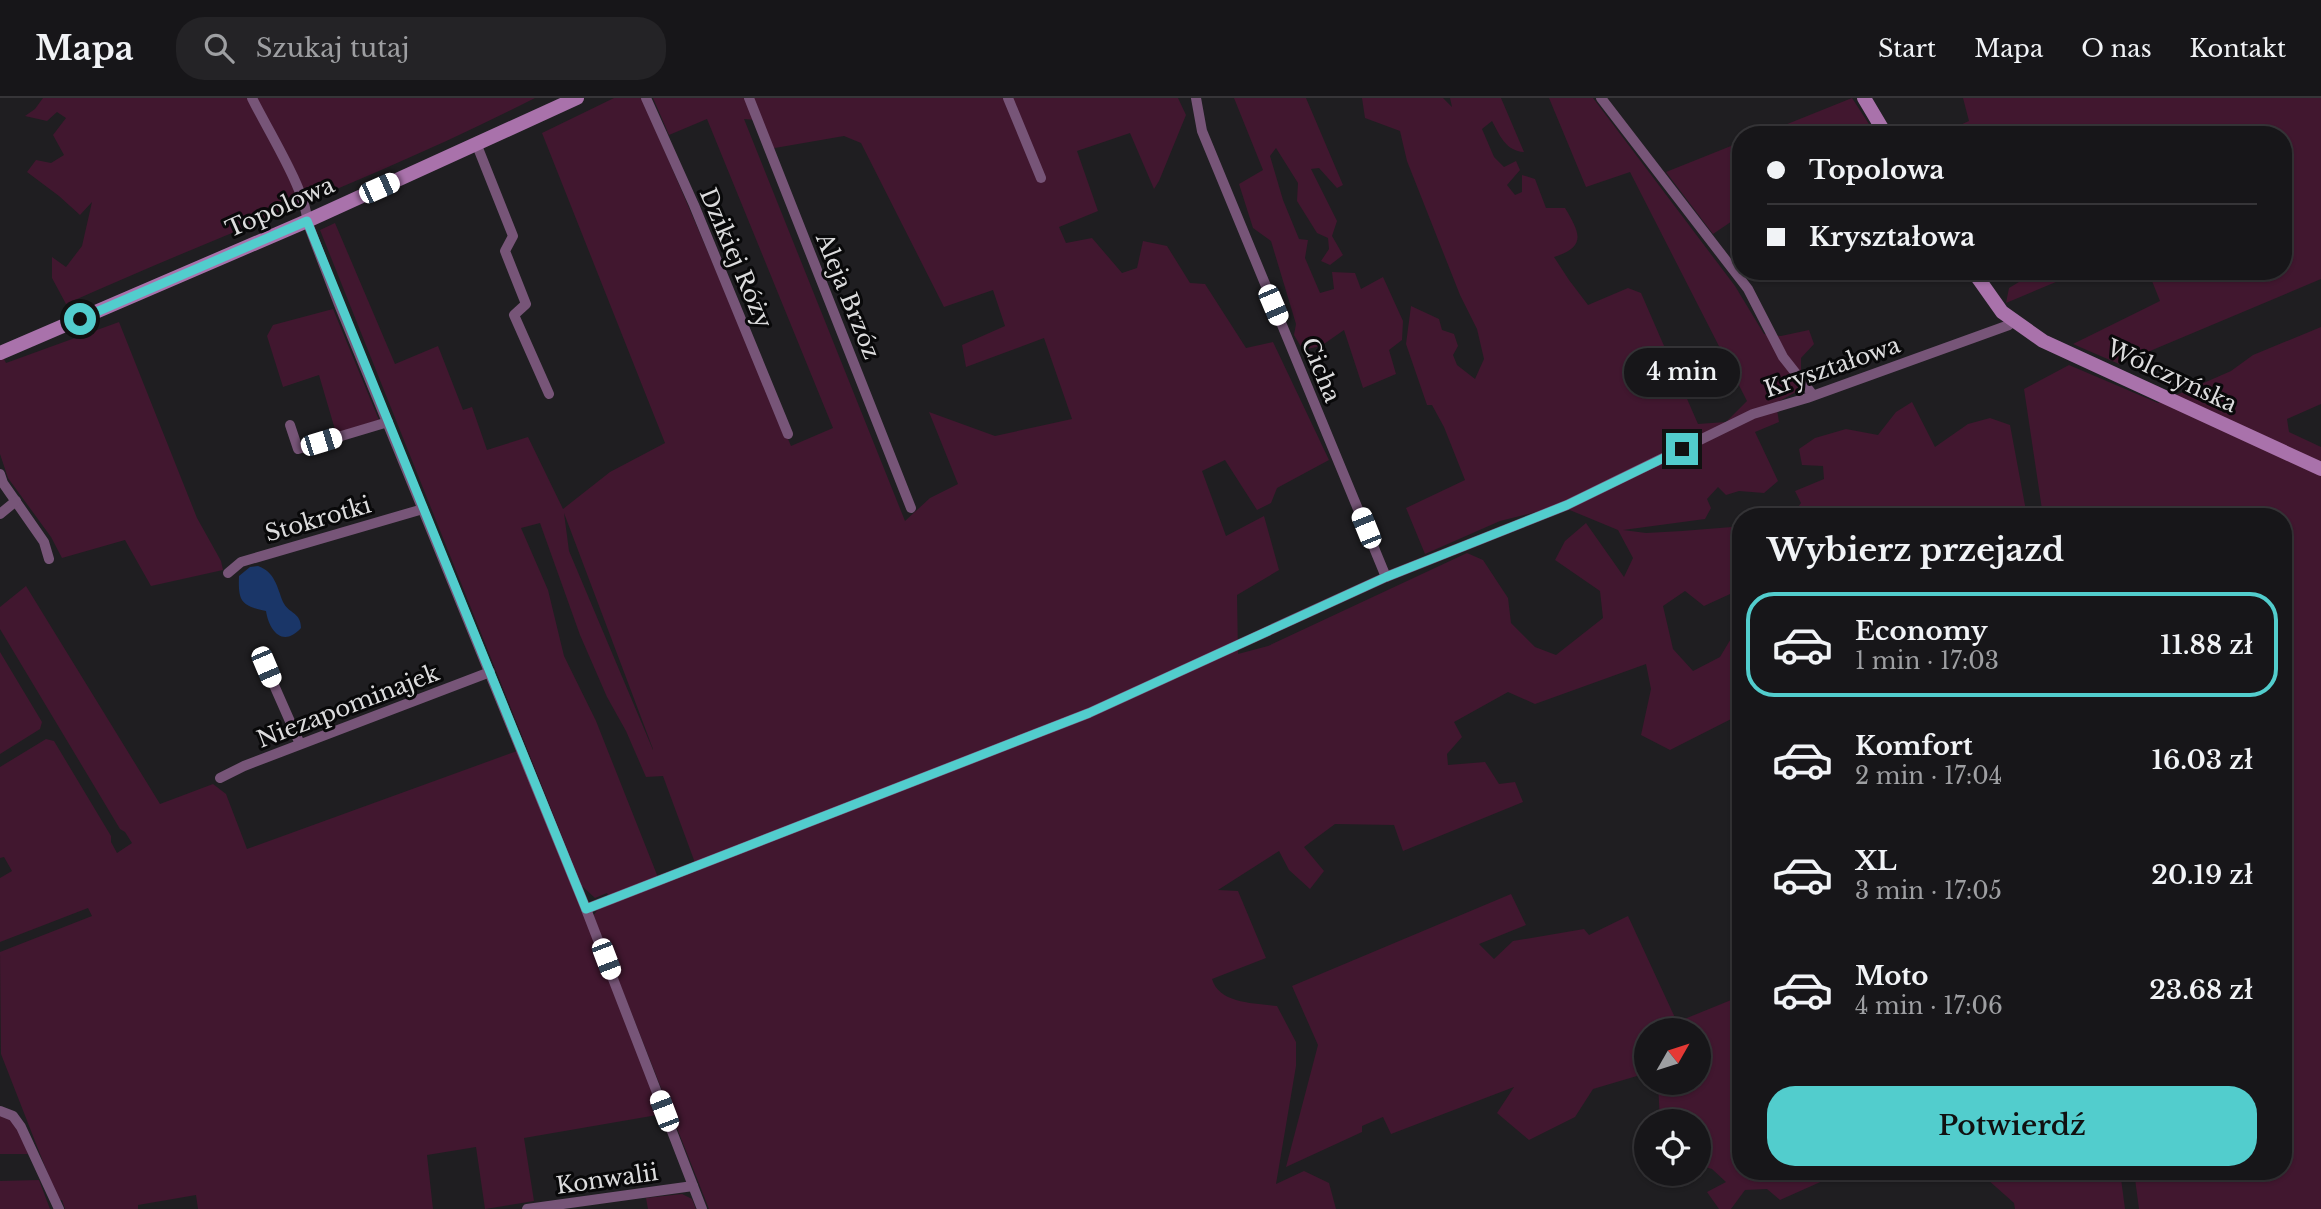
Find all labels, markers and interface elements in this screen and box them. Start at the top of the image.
search box [176,17,666,80]
text: Mapa [35,28,134,69]
icon: search [200,29,238,67]
text: Szukaj tutaj [256,32,409,64]
text: Start [1878,34,1936,63]
text: Mapa [1974,34,2043,63]
text: O nas [2081,34,2152,63]
text: Kontakt [2190,34,2286,63]
text: Topolowa [1809,154,1944,186]
car [356,170,403,206]
street label: Topolowa [221,171,339,243]
street label: Dzikiej Róży [694,184,778,333]
text: Kryształowa [1809,221,1975,253]
street label: Aleja Brzóz [810,228,886,363]
car [1256,282,1291,328]
route start [64,303,96,335]
street label: Kryształowa [1760,331,1904,403]
street label: Wólczyńska [2101,333,2242,419]
street label: Cicha [1295,334,1347,407]
callout: 4 min [1624,348,1740,396]
text: 4 min [1647,358,1717,386]
car [298,426,345,458]
route end [1666,433,1698,465]
street label: Stokrotki [262,490,374,547]
car [1349,505,1384,551]
text: Wybierz przejazd [1767,530,2064,570]
icon: car [1771,613,1834,676]
text: Economy [1855,615,1988,647]
text: 11.88 zł [2160,629,2253,661]
car [249,644,284,690]
text: 1 min · 17:03 [1855,647,1999,675]
street label: Niezapominajek [253,658,444,754]
icon: car [1771,728,1834,791]
text: Komfort [1855,730,1973,762]
text: 16.03 zł [2152,744,2253,776]
text: 2 min · 17:04 [1855,762,2002,790]
icon: car [1771,843,1834,906]
text: XL [1855,845,1897,877]
text: 20.19 zł [2151,859,2253,891]
text: 3 min · 17:05 [1855,877,2002,905]
car [589,936,624,982]
icon: car [1771,958,1834,1021]
text: Moto [1855,960,1928,992]
text: 23.68 zł [2149,974,2253,1006]
text: 4 min · 17:06 [1855,992,2003,1020]
north arrow [1634,1018,1712,1096]
map controls [1634,1018,1711,1186]
button: Potwierdź [1767,1086,2257,1166]
car [647,1088,682,1134]
button: locate [1634,1109,1711,1186]
street label: Konwalii [554,1158,660,1200]

